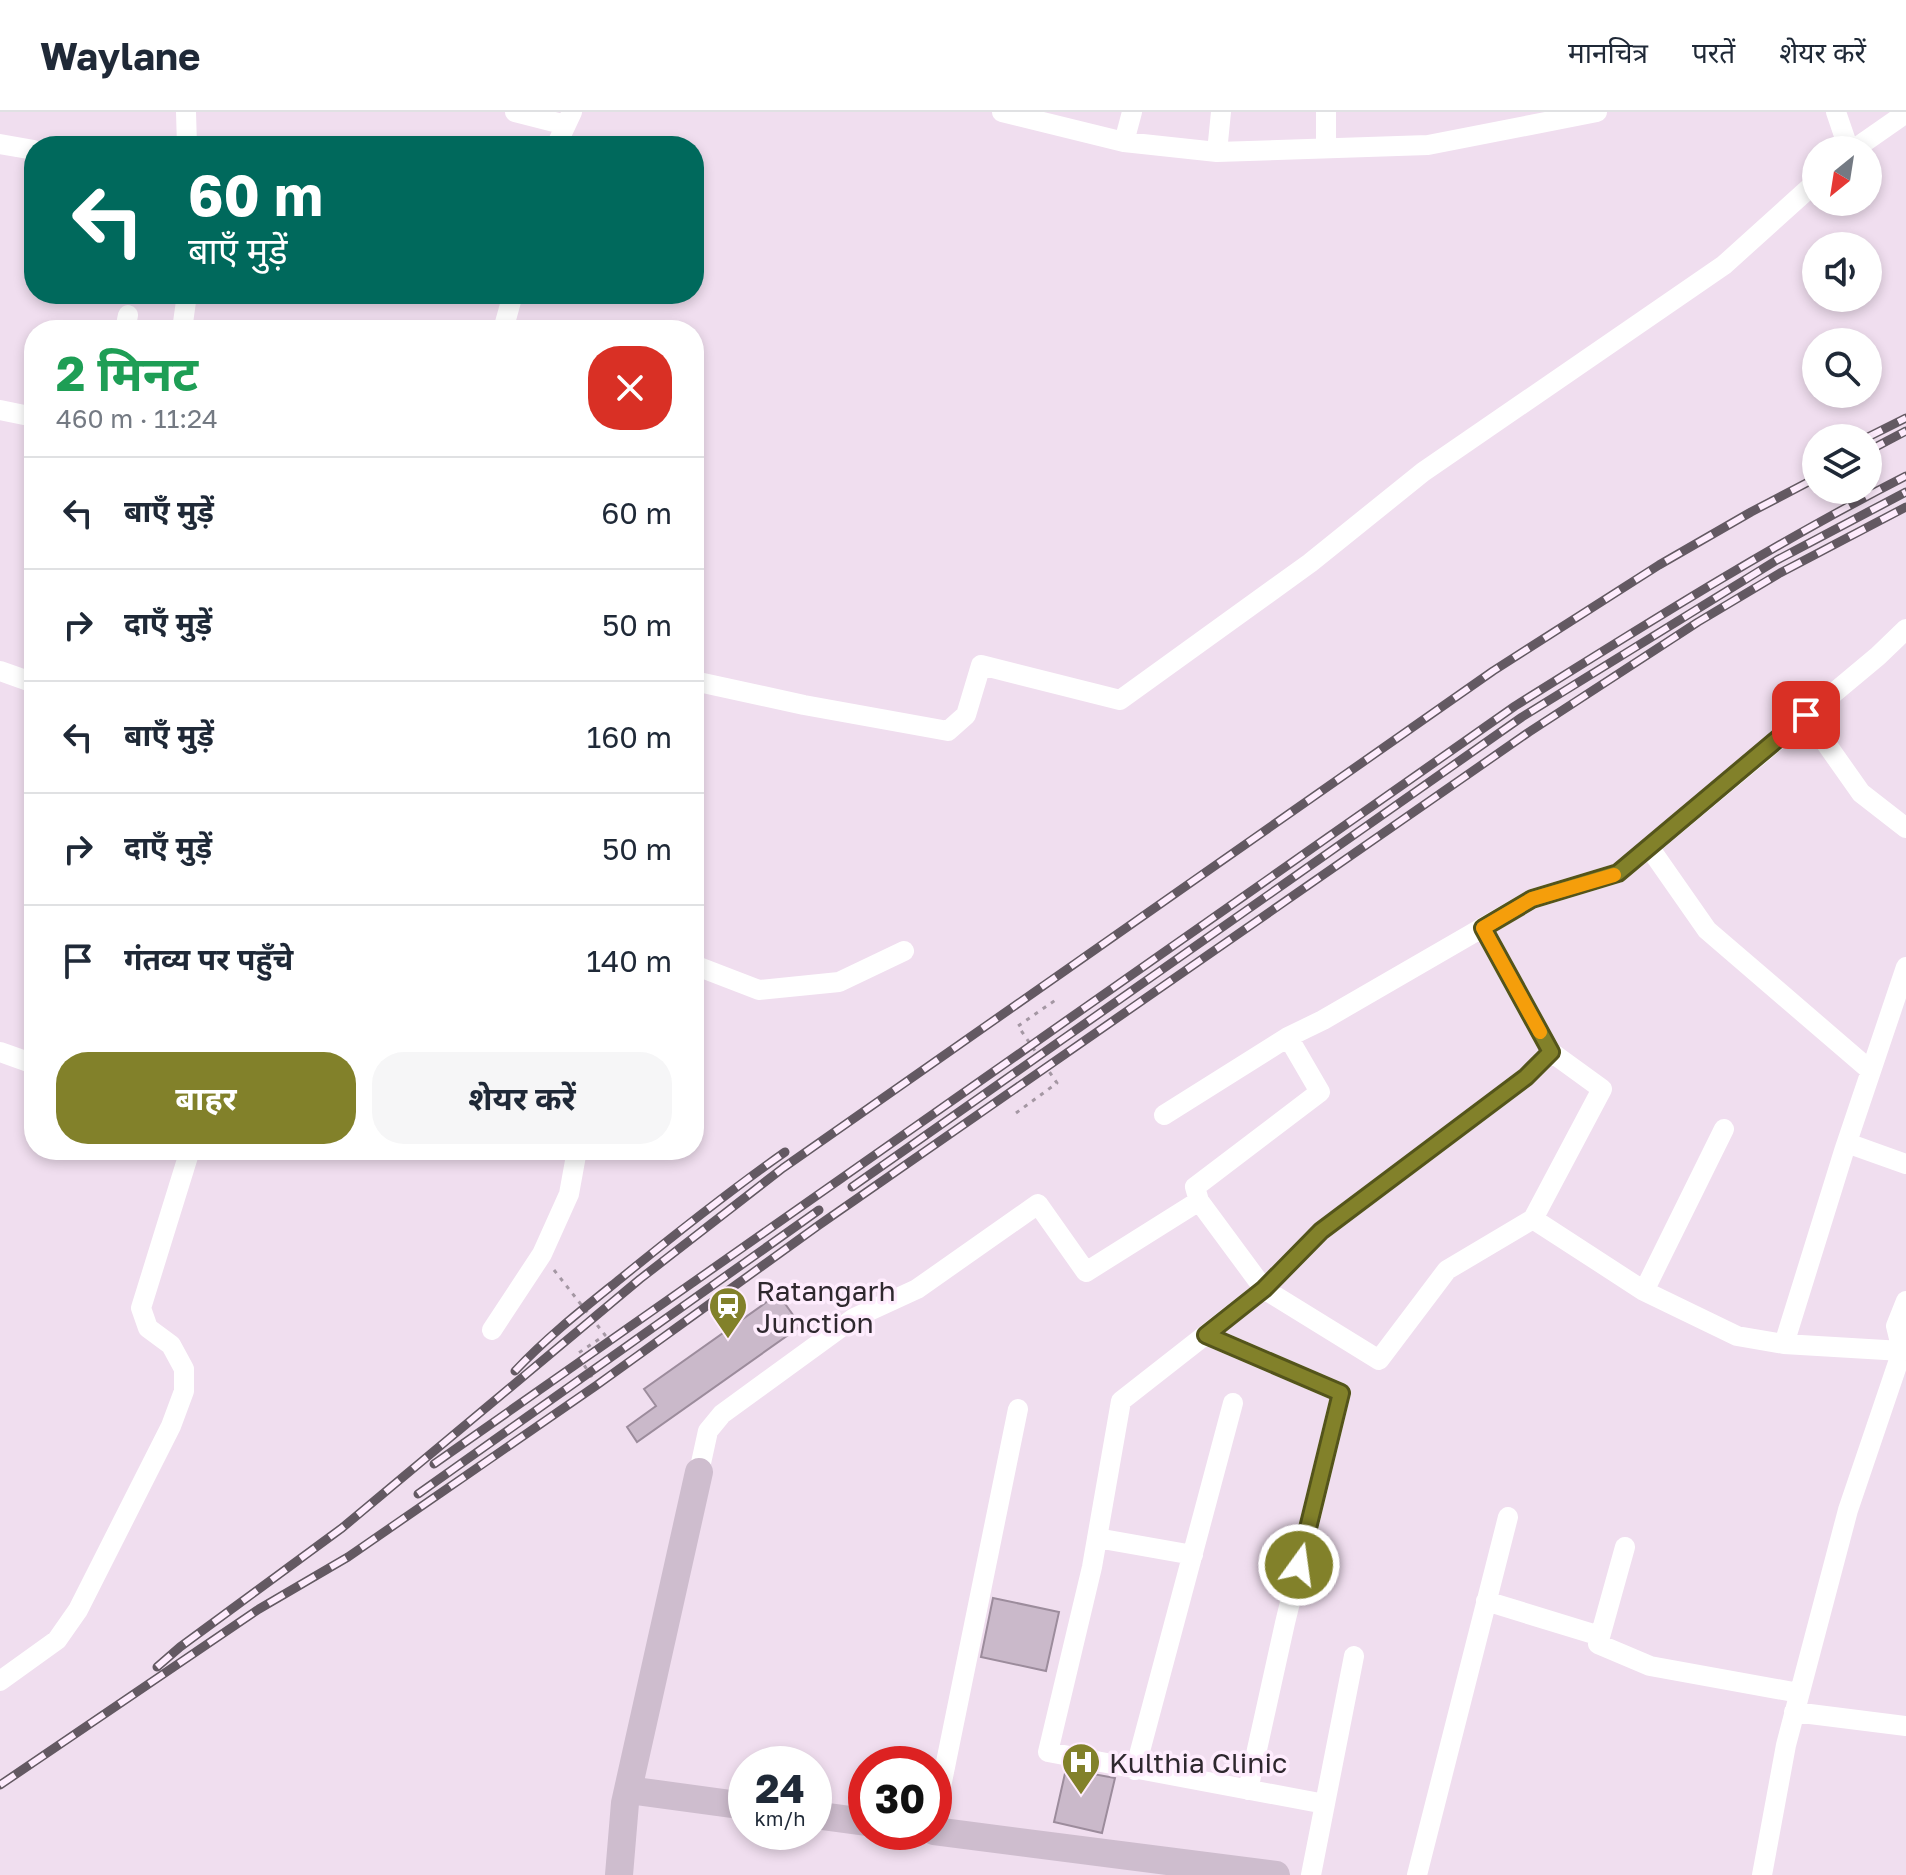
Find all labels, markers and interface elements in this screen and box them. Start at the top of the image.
text: Waylane [40,33,201,78]
text: मानचित्र [1568,36,1648,69]
text: परतें [1692,36,1735,69]
text: शेयर करें [1779,36,1866,69]
north arrow [1802,136,1882,216]
map controls [1802,136,1882,504]
text: 60 m [188,161,323,228]
icon: left [56,168,160,272]
text: बाएँ मुड़ें [188,229,288,272]
button: sound [1802,232,1882,312]
button: search [1802,328,1882,408]
text: 2 मिनट [56,344,198,402]
button: close [588,346,672,430]
text: 460 m · 11:24 [56,403,218,434]
button: layers [1802,424,1882,504]
icon: left [56,491,100,535]
text: बाएँ मुड़ें [124,493,214,529]
text: 60 m [601,495,672,531]
icon: right [56,603,100,647]
text: दाएँ मुड़ें [124,605,212,641]
text: 50 m [602,607,672,643]
pin [1772,681,1840,749]
icon: arrive [1784,693,1828,737]
icon: left [56,715,100,759]
text: बाएँ मुड़ें [124,717,214,753]
text: 160 m [587,719,672,755]
icon: right [56,827,100,871]
text: दाएँ मुड़ें [124,829,212,865]
text: 50 m [602,831,672,867]
icon: arrive [56,939,100,983]
text: गंतव्य पर पहुँचे [124,941,293,977]
text: 140 m [587,943,672,979]
button: बाहर [56,1052,356,1144]
button: शेयर करें [372,1052,672,1144]
place label: Ratangarh Junction [756,1274,896,1339]
station icon: Ratangarh Junction [707,1285,749,1340]
position arrow [1257,1523,1341,1607]
hospital icon: Kulthia Clinic [1060,1741,1102,1796]
speed limit sign: 30 [848,1746,952,1850]
place label: Kulthia Clinic [1109,1746,1287,1779]
text: 24 [755,1764,805,1812]
text: km/h [755,1806,805,1830]

